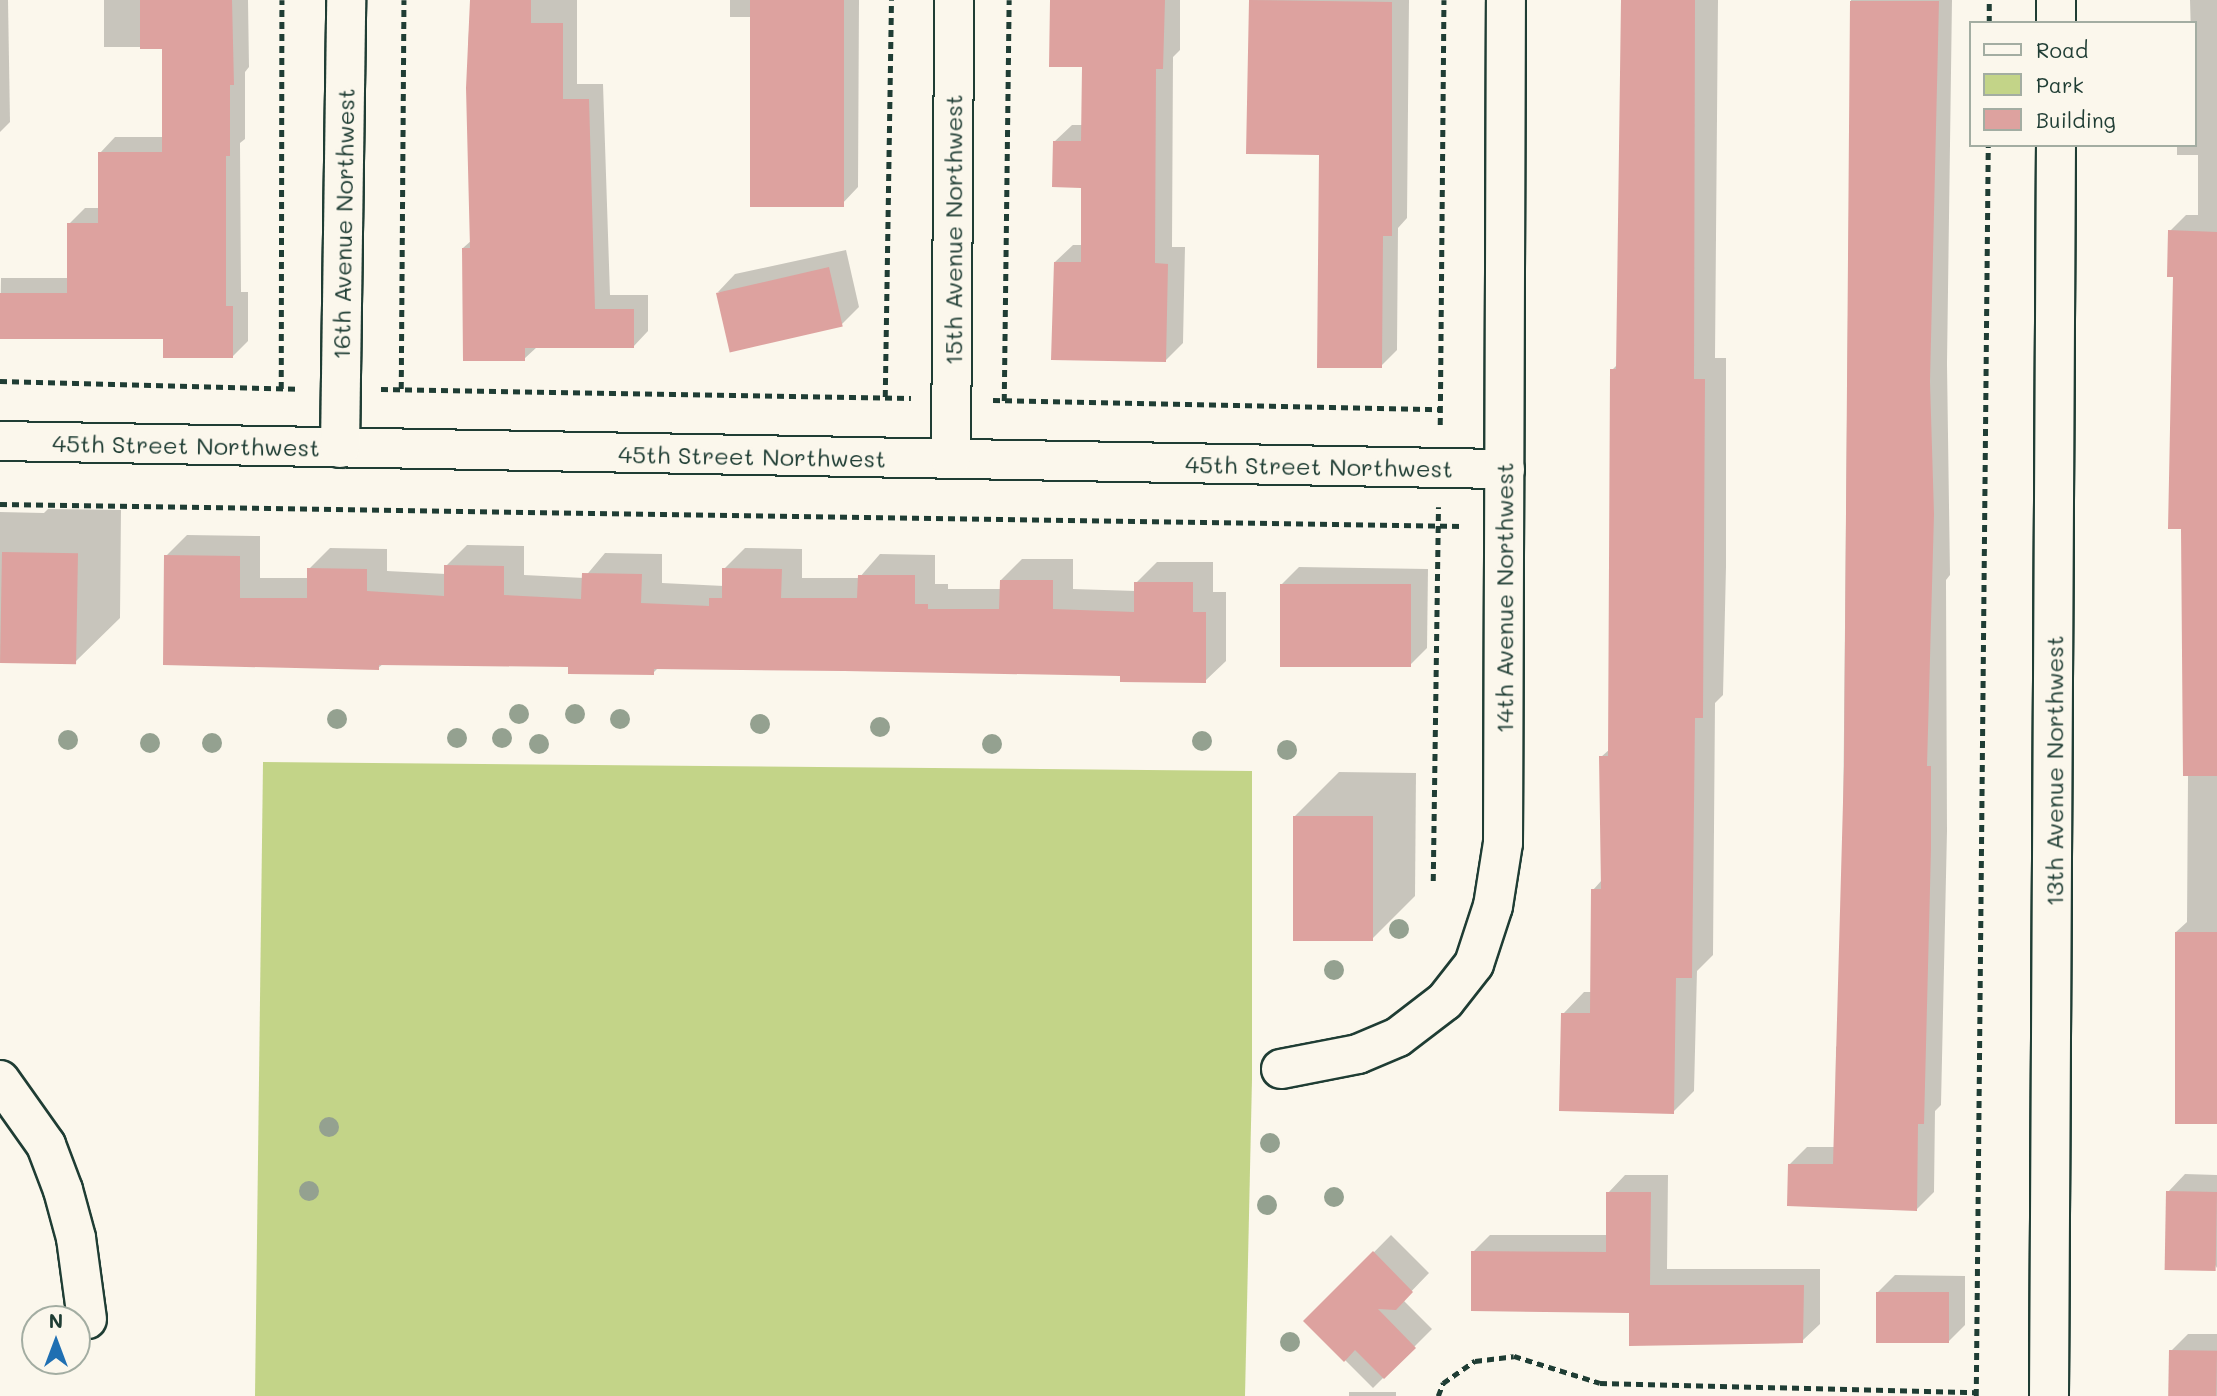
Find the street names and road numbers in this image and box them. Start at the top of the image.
street label: 16th Avenue Northwest [326,88,360,360]
street label: 15th Avenue Northwest [939,94,967,366]
street label: 45th Street Northwest [52,428,320,462]
street label: 45th Street Northwest [618,439,886,473]
street label: 45th Street Northwest [1185,449,1453,483]
street label: 14th Avenue Northwest [1490,462,1518,734]
street label: 13th Avenue Northwest [2040,635,2068,907]

